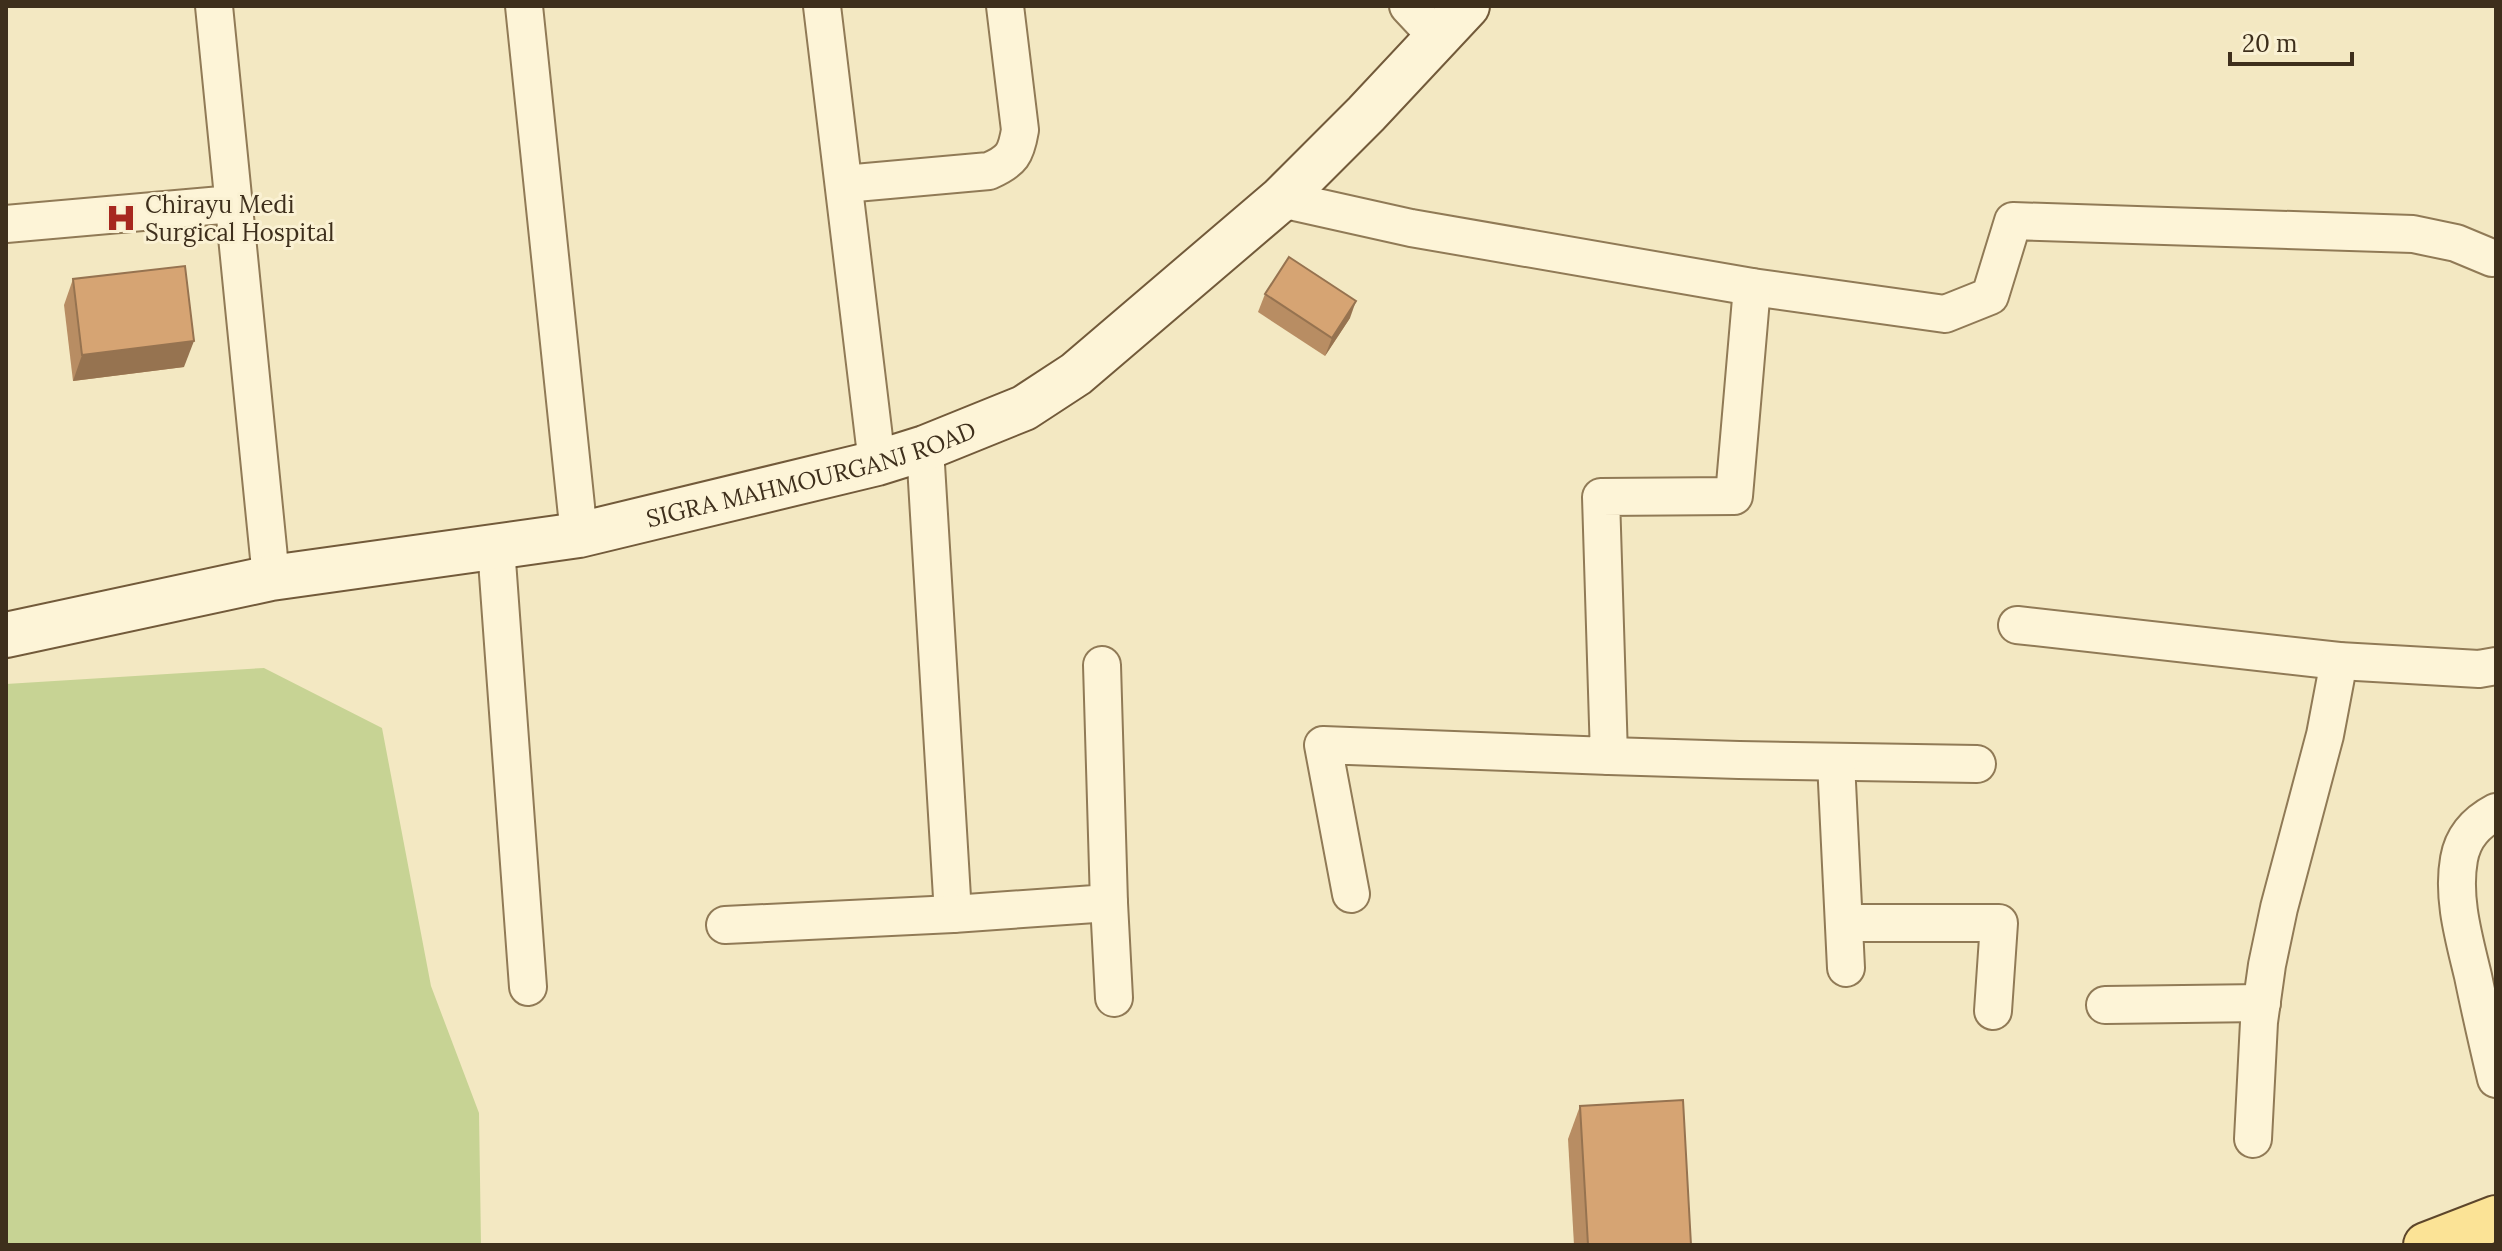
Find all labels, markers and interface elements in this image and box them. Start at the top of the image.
scale bar [2230,16,2352,66]
text: 20 m [2242,28,2298,59]
place label: Chirayu Medi Surgical Hospital [145,189,335,248]
hospital icon: Chirayu Medi Surgical Hospital [104,201,138,235]
street label: SIGRA MAHMOURGANJ ROAD [643,414,980,534]

